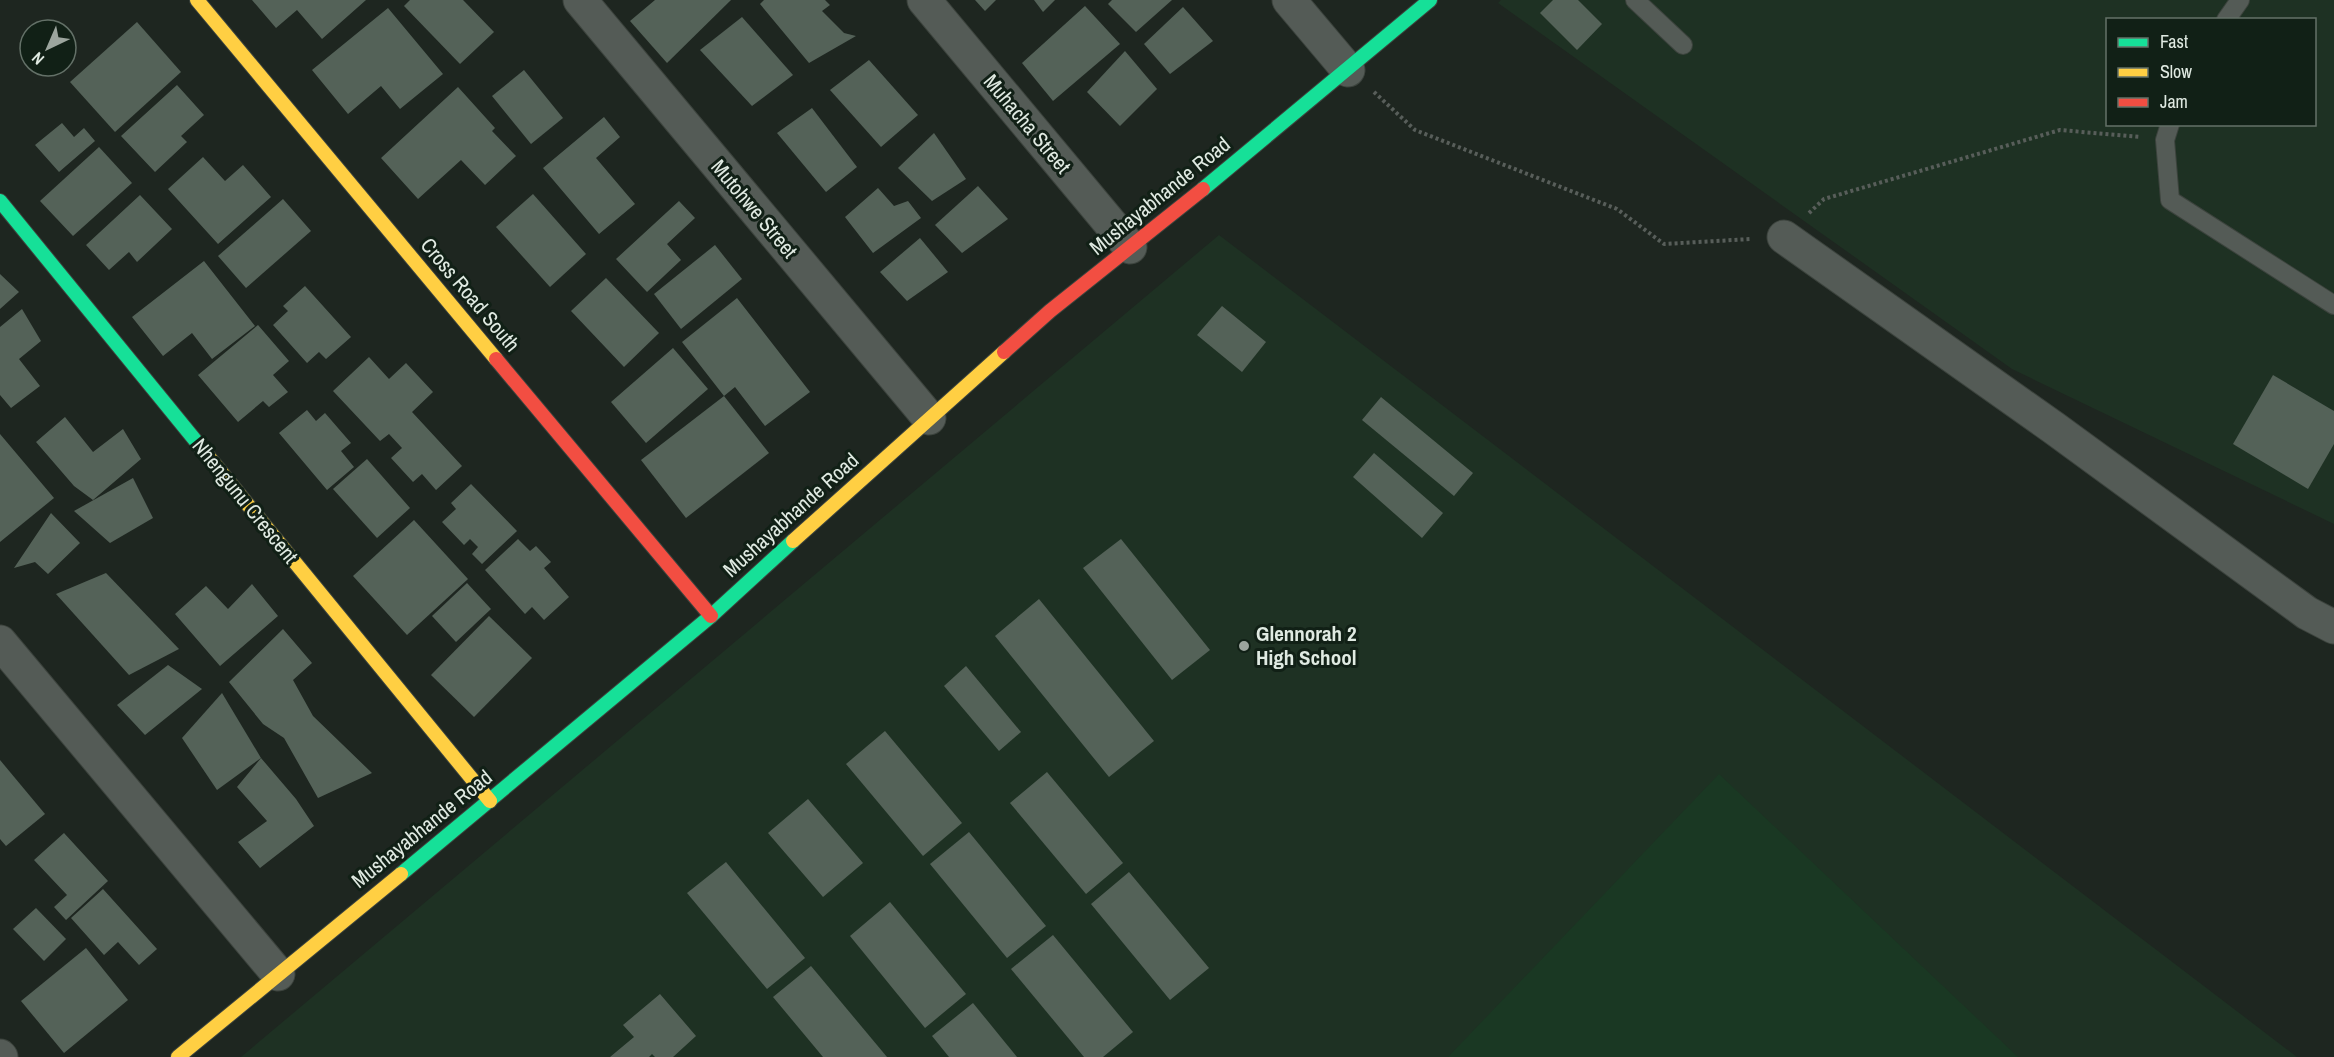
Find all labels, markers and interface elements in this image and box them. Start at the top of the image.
north arrow [18,18,78,78]
legend [2106,18,2316,126]
text: Fast [2160,29,2188,54]
text: N [27,48,49,70]
text: Slow [2160,59,2192,84]
street label: Muhacha Street [977,68,1078,180]
text: Jam [2160,89,2188,114]
street label: Mushayabhande Road [1083,130,1236,261]
street label: Mutohwe Street [705,153,804,264]
street label: Cross Road South [414,231,527,358]
street label: Nhengunu Crescent [186,432,305,569]
street label: Mushayabhande Road [717,446,865,583]
place label: Glennorah 2 High School [1256,619,1357,672]
marker: Glennorah 2 High School [1237,639,1251,653]
street label: Mushayabhande Road [345,763,498,894]

